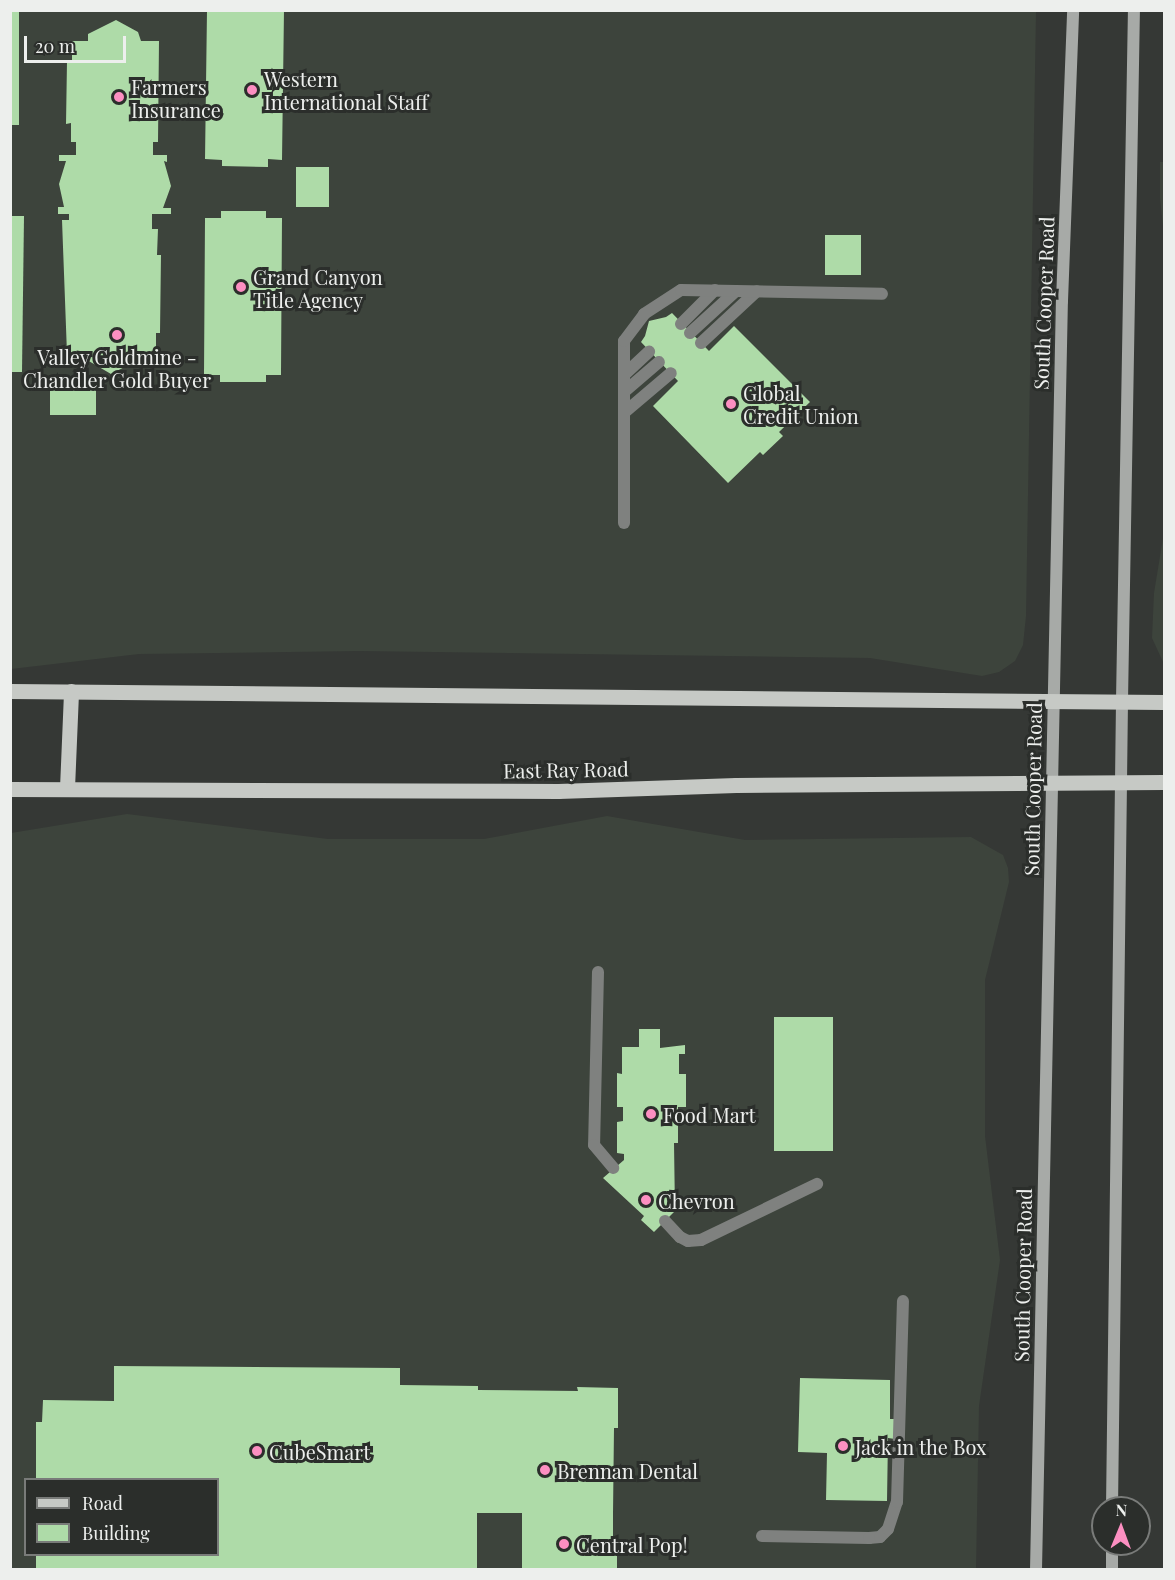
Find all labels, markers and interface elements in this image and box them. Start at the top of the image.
scale bar [27,24,129,62]
text: 20 m [35,34,75,58]
place label: Western International Staff [264,66,428,113]
place label: Farmers Insurance [131,74,221,121]
marker: Western International Staff [245,83,259,97]
marker: Farmers Insurance [112,90,126,104]
street label: South Cooper Road [1028,216,1058,390]
place label: Grand Canyon Title Agency [253,264,383,311]
marker: Grand Canyon Title Agency [234,280,248,294]
marker: Valley Goldmine - Chandler Gold Buyer [110,328,124,342]
place label: Valley Goldmine - Chandler Gold Buyer [23,344,211,391]
place label: Global Credit Union [743,380,859,427]
marker: Global Credit Union [724,397,738,411]
street label: South Cooper Road [1018,702,1046,876]
street label: East Ray Road [503,756,629,782]
place label: Food Mart [663,1102,756,1126]
marker: Food Mart [644,1107,658,1121]
place label: Chevron [658,1188,735,1212]
street label: South Cooper Road [1008,1188,1036,1362]
marker: Chevron [639,1193,653,1207]
place label: Jack in the Box [855,1434,987,1458]
place label: CubeSmart [269,1439,370,1463]
marker: Jack in the Box [836,1439,850,1453]
marker: CubeSmart [250,1444,264,1458]
place label: Brennan Dental [557,1458,698,1482]
marker: Brennan Dental [538,1463,552,1477]
legend [24,1478,219,1556]
text: Road [82,1491,123,1515]
north arrow [1091,1496,1151,1556]
text: N [1115,1499,1127,1520]
text: Building [82,1521,150,1545]
place label: Central Pop! [576,1532,688,1556]
marker: Central Pop! [557,1537,571,1551]

